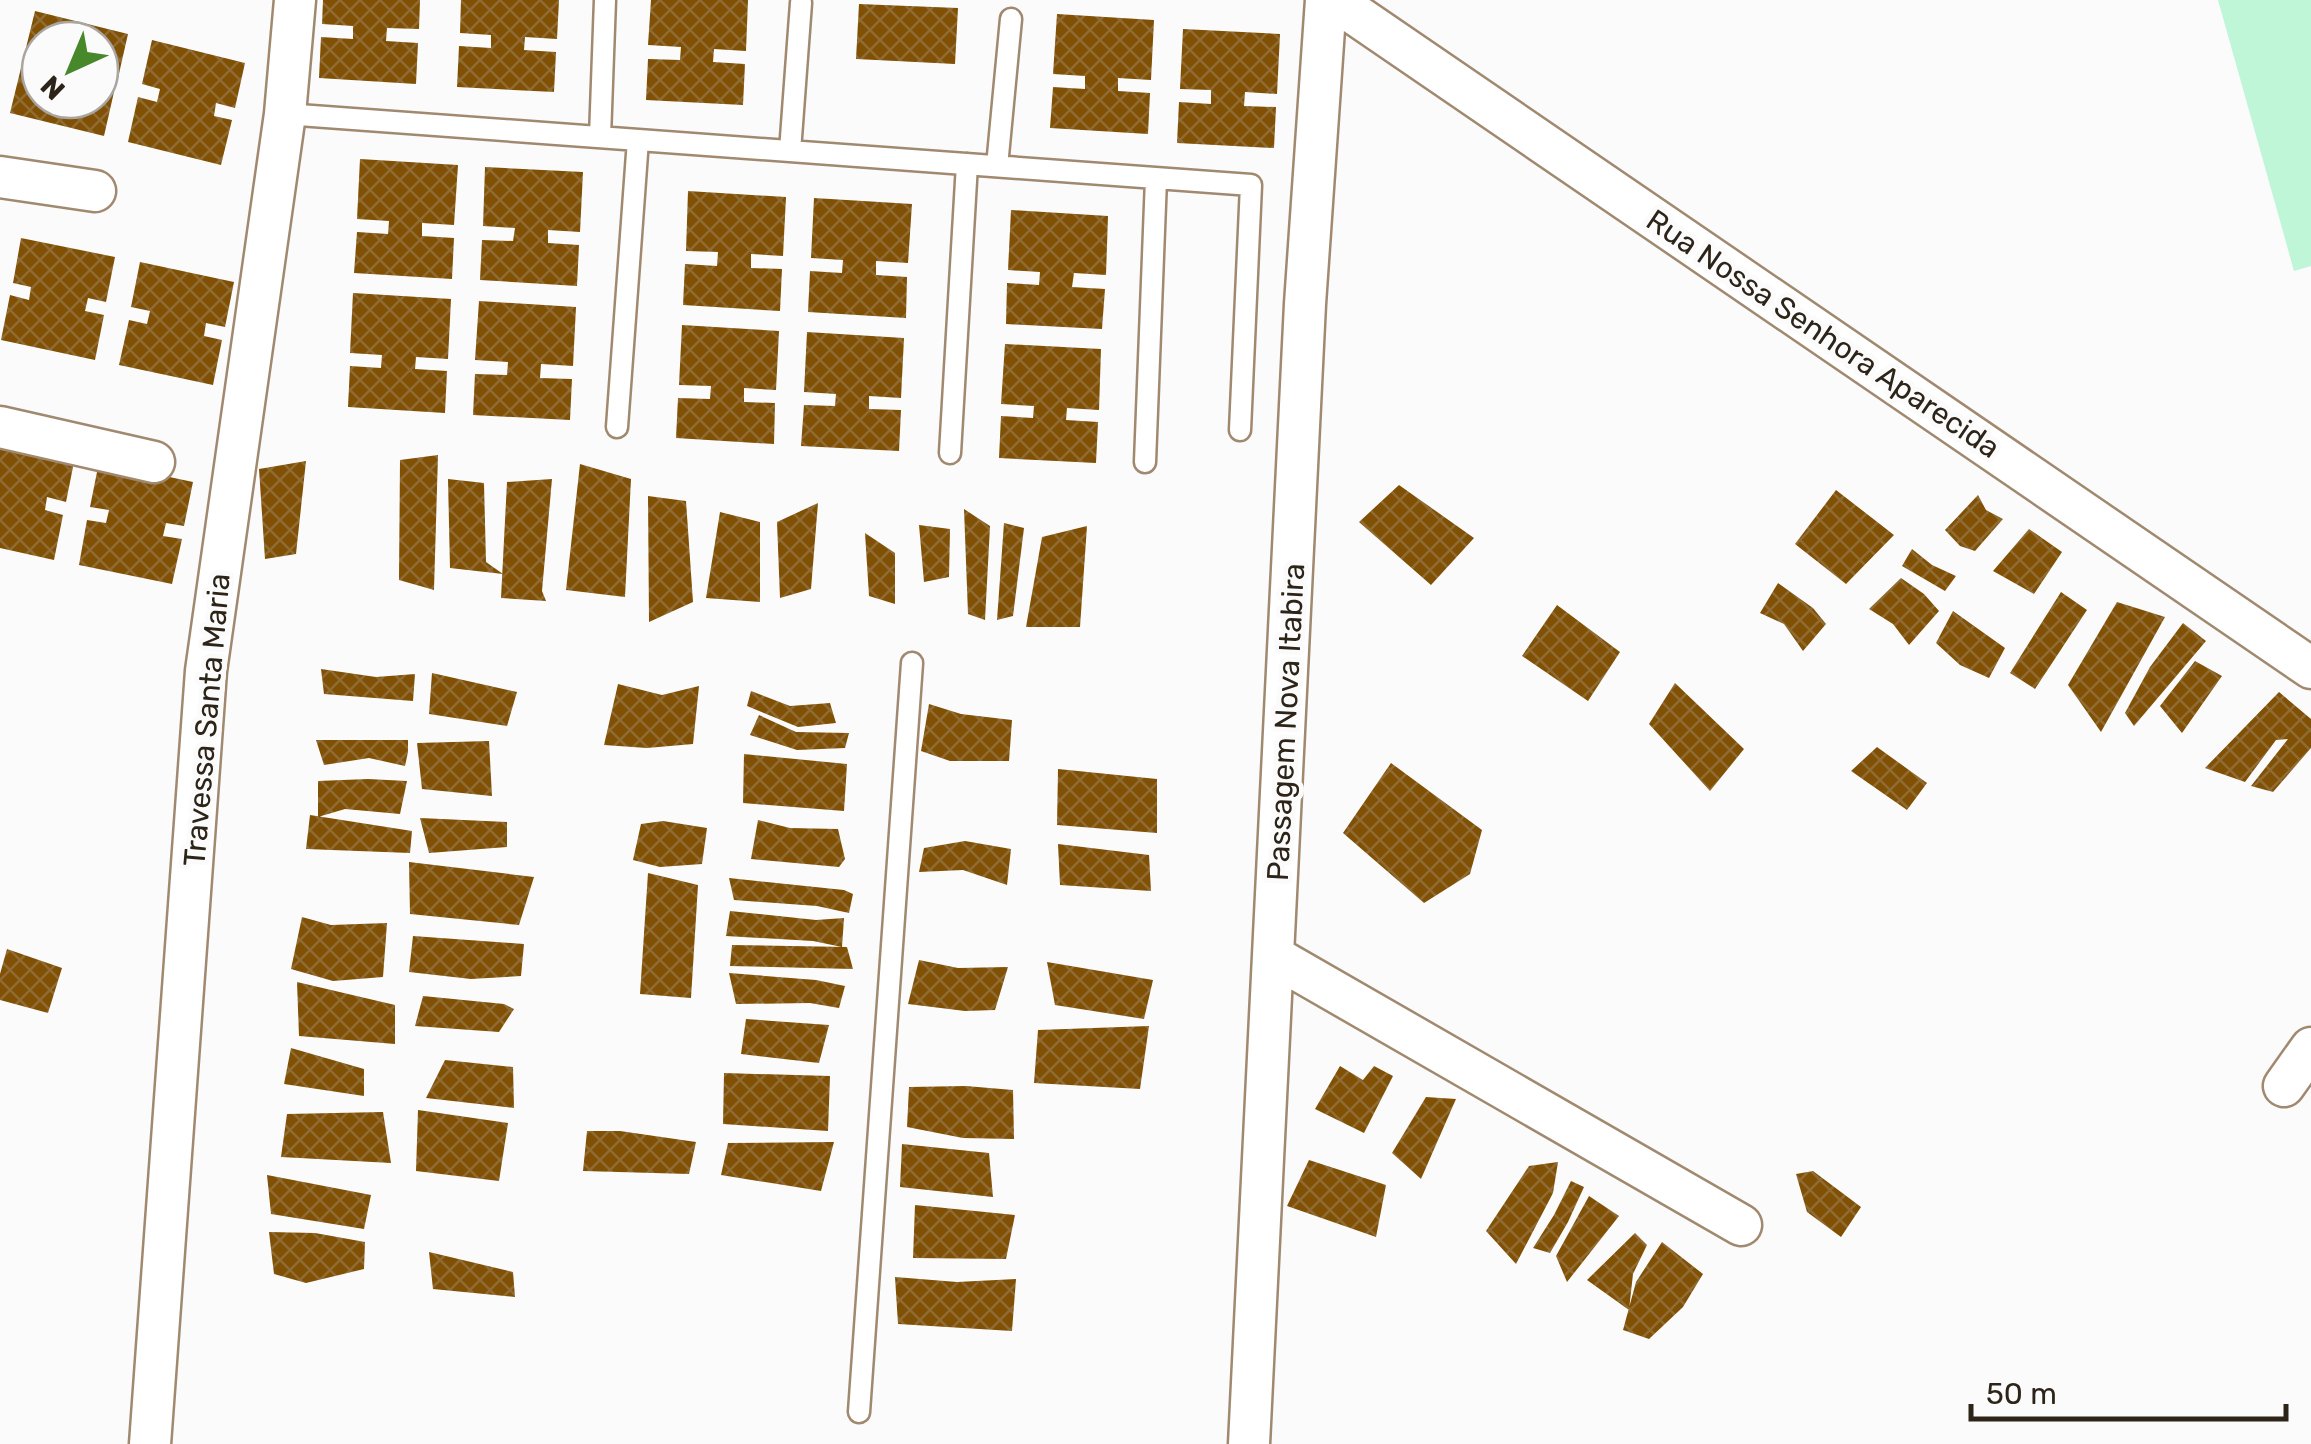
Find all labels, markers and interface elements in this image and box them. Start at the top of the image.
north arrow [20,20,120,120]
text: N [34,69,72,106]
street label: Rua Nossa Senhora Aparecida [1640,202,2006,466]
street label: Passagem Nova Itabira [1260,562,1312,882]
street label: Travessa Santa Maria [176,572,238,868]
scale bar [1971,1359,2286,1421]
text: 50 m [1986,1376,2057,1412]

